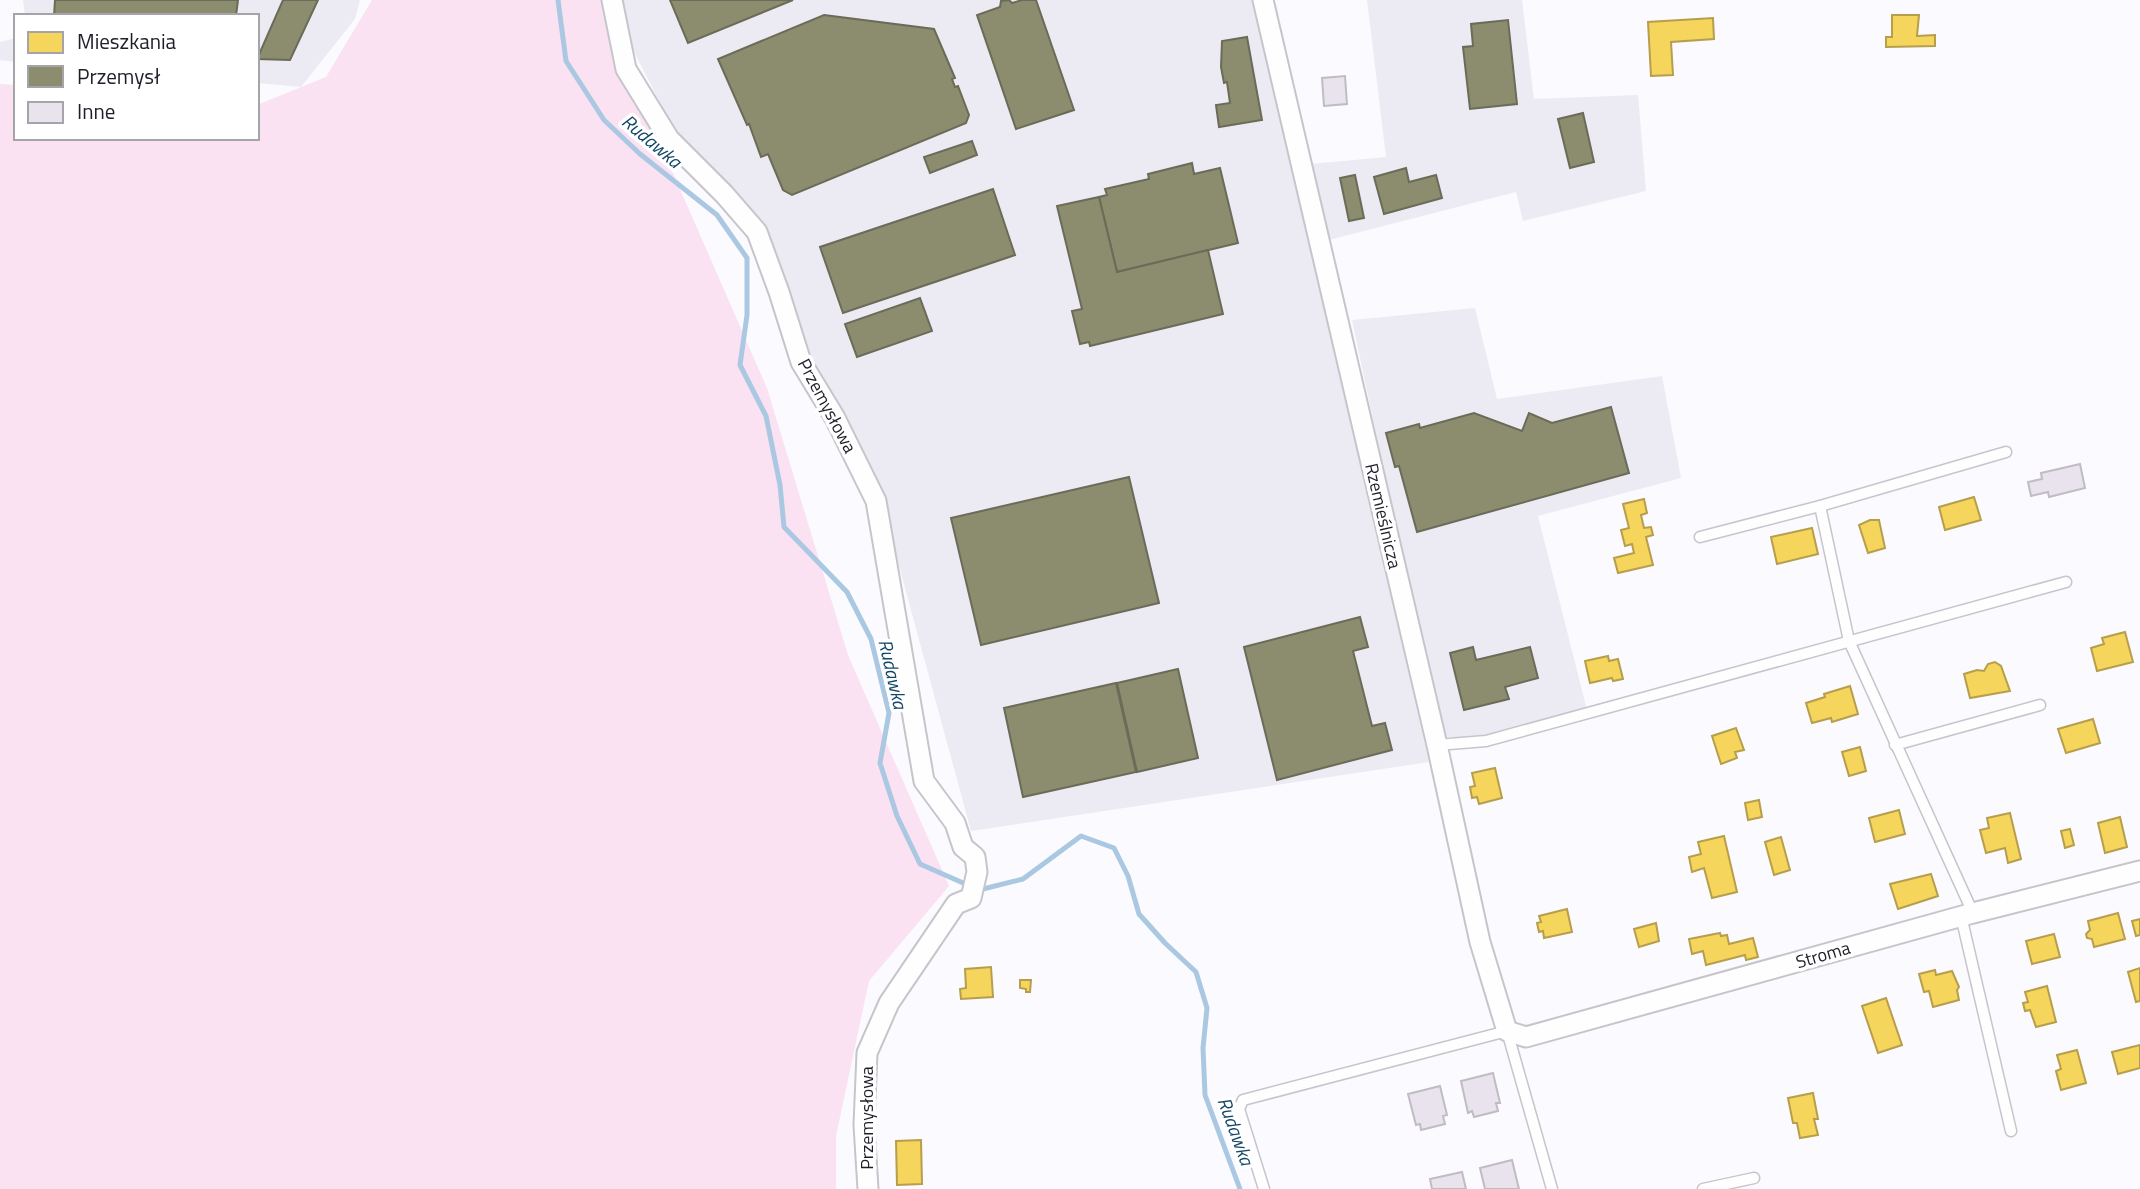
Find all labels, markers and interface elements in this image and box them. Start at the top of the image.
legend [14,14,259,140]
text: Mieszkania [77,25,177,57]
text: Przemysł [77,60,161,92]
text: Inne [77,95,115,127]
water label: Rudawka [616,107,690,175]
street label: Przemysłowa [791,354,864,458]
street label: Rzemieślnicza [1358,460,1409,571]
water label: Rudawka [871,636,916,713]
street label: Stroma [1792,934,1853,975]
street label: Przemysłowa [853,1066,880,1170]
water label: Rudawka [1211,1093,1263,1170]

